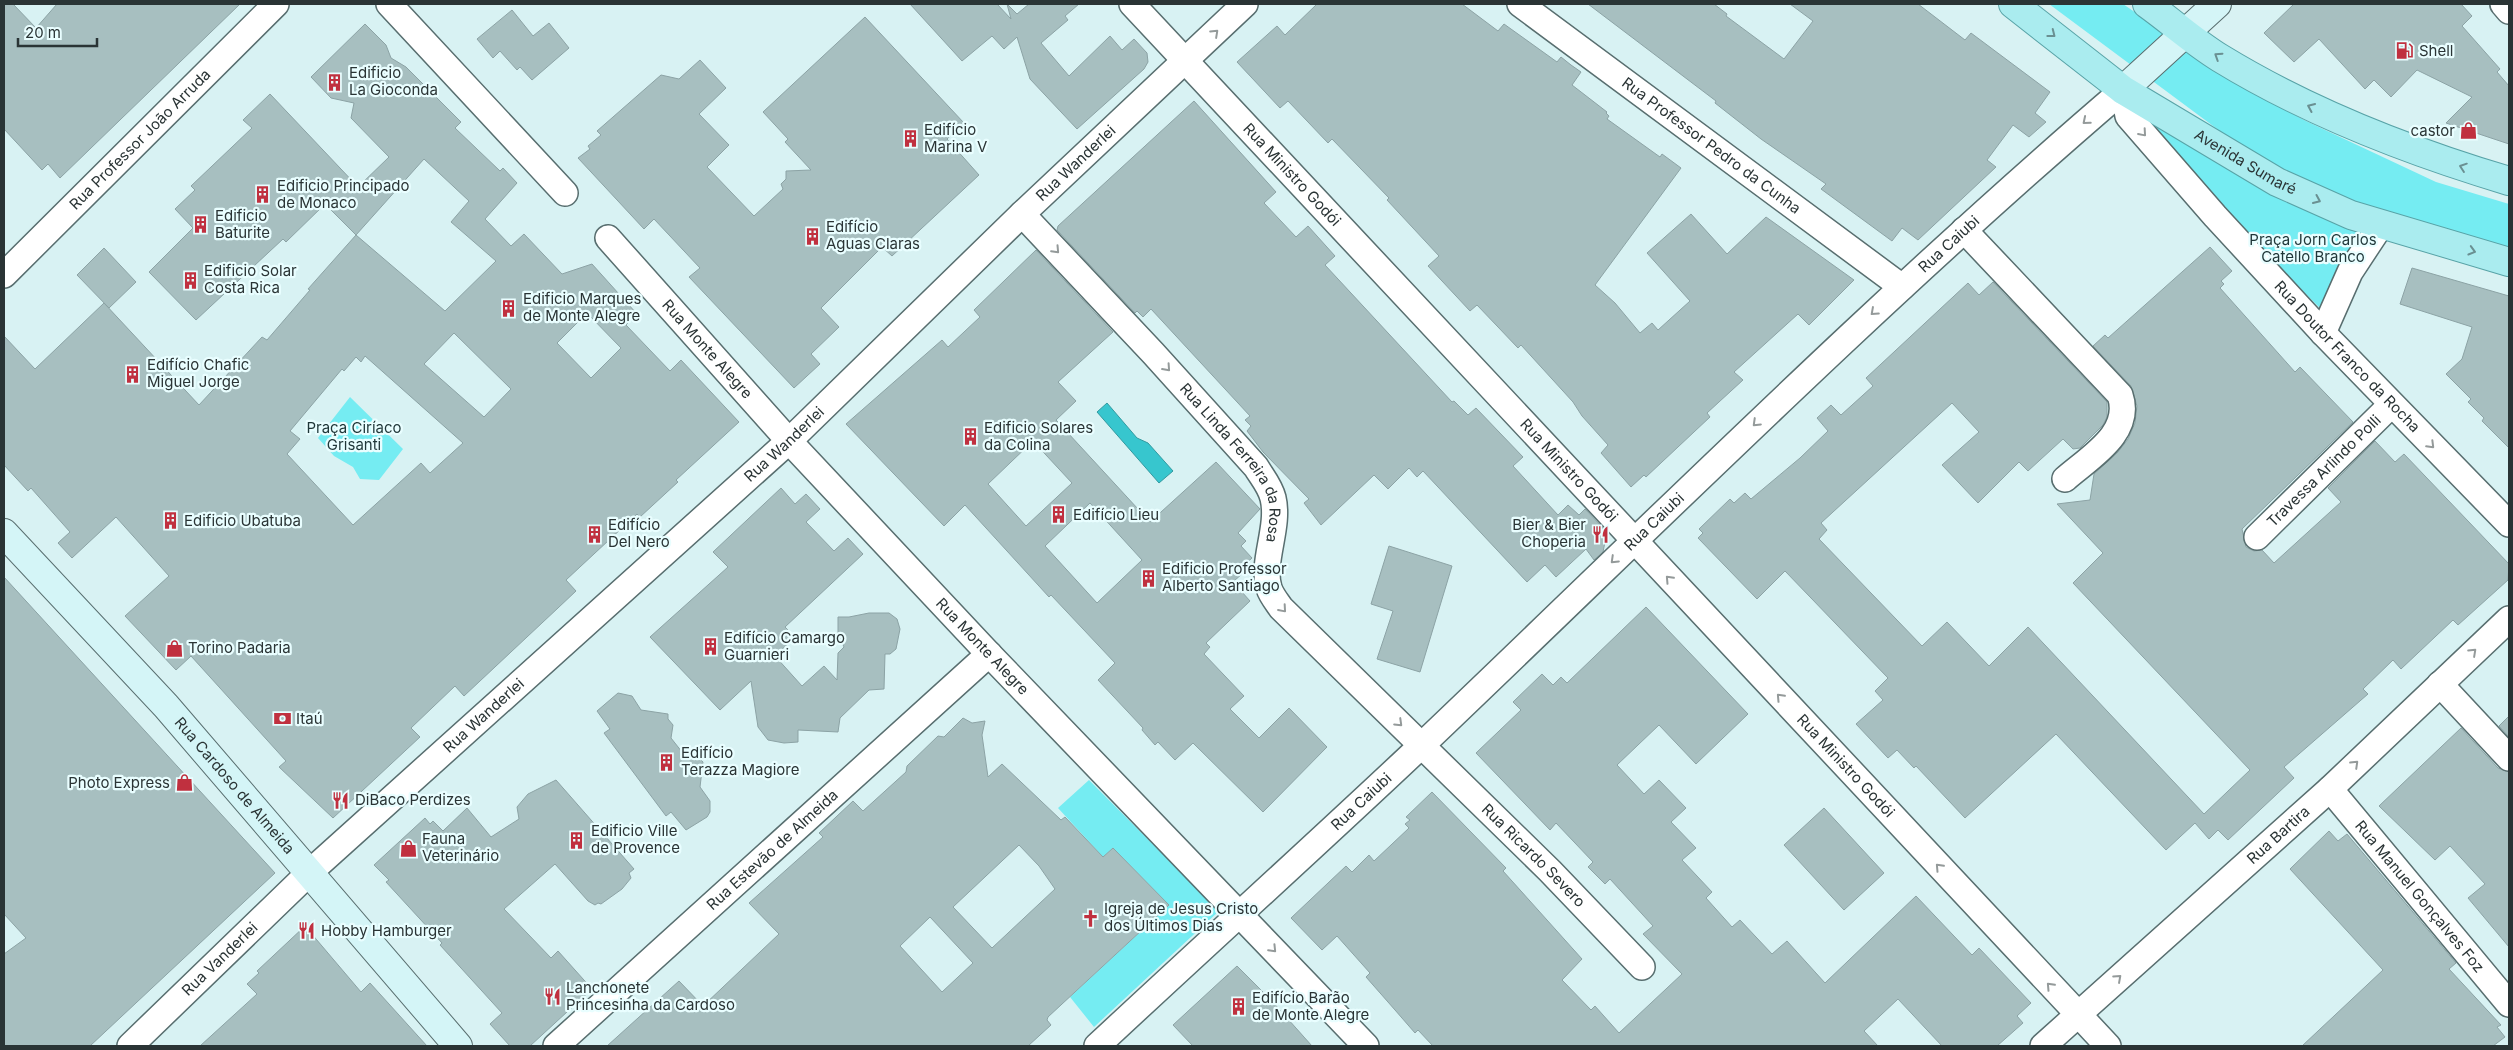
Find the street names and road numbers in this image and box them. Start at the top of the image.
street label: Rua Professor João Arruda [65,65,214,213]
street label: Rua Professor Pedro da Cunha [1618,73,1805,218]
street label: Rua Ministro Godói [1239,119,1345,230]
street label: Rua Wanderlei [1032,121,1119,205]
street label: Avenida Sumaré [2191,125,2300,199]
street label: Rua Caiubi [1914,211,1983,276]
street label: Rua Doutor Franco da Rocha [2270,276,2424,436]
street label: Rua Monte Alegre [658,295,757,402]
street label: Rua Linda Ferreira da Rosa [1176,379,1285,544]
street label: Rua Wanderlei [740,402,828,486]
street label: Travessa Arlindo Polli [2263,410,2385,531]
street label: Rua Ministro Godói [1516,414,1622,526]
street label: Rua Caiubi [1620,488,1688,555]
street label: Rua Monte Alegre [932,594,1033,698]
street label: Rua Wanderlei [439,674,528,757]
street label: Rua Ministro Godói [1793,710,1899,821]
street label: Rua Cardoso de Almeida [171,713,299,858]
street label: Rua Caiubi [1327,769,1395,834]
street label: Rua Estevão de Almeida [702,785,842,914]
street label: Rua Ricardo Severo [1478,800,1590,911]
street label: Rua Bartira [2243,802,2313,868]
street label: Rua Manuel Gonçalves Foz [2351,816,2489,976]
street label: Rua Vanderlei [178,918,261,1000]

